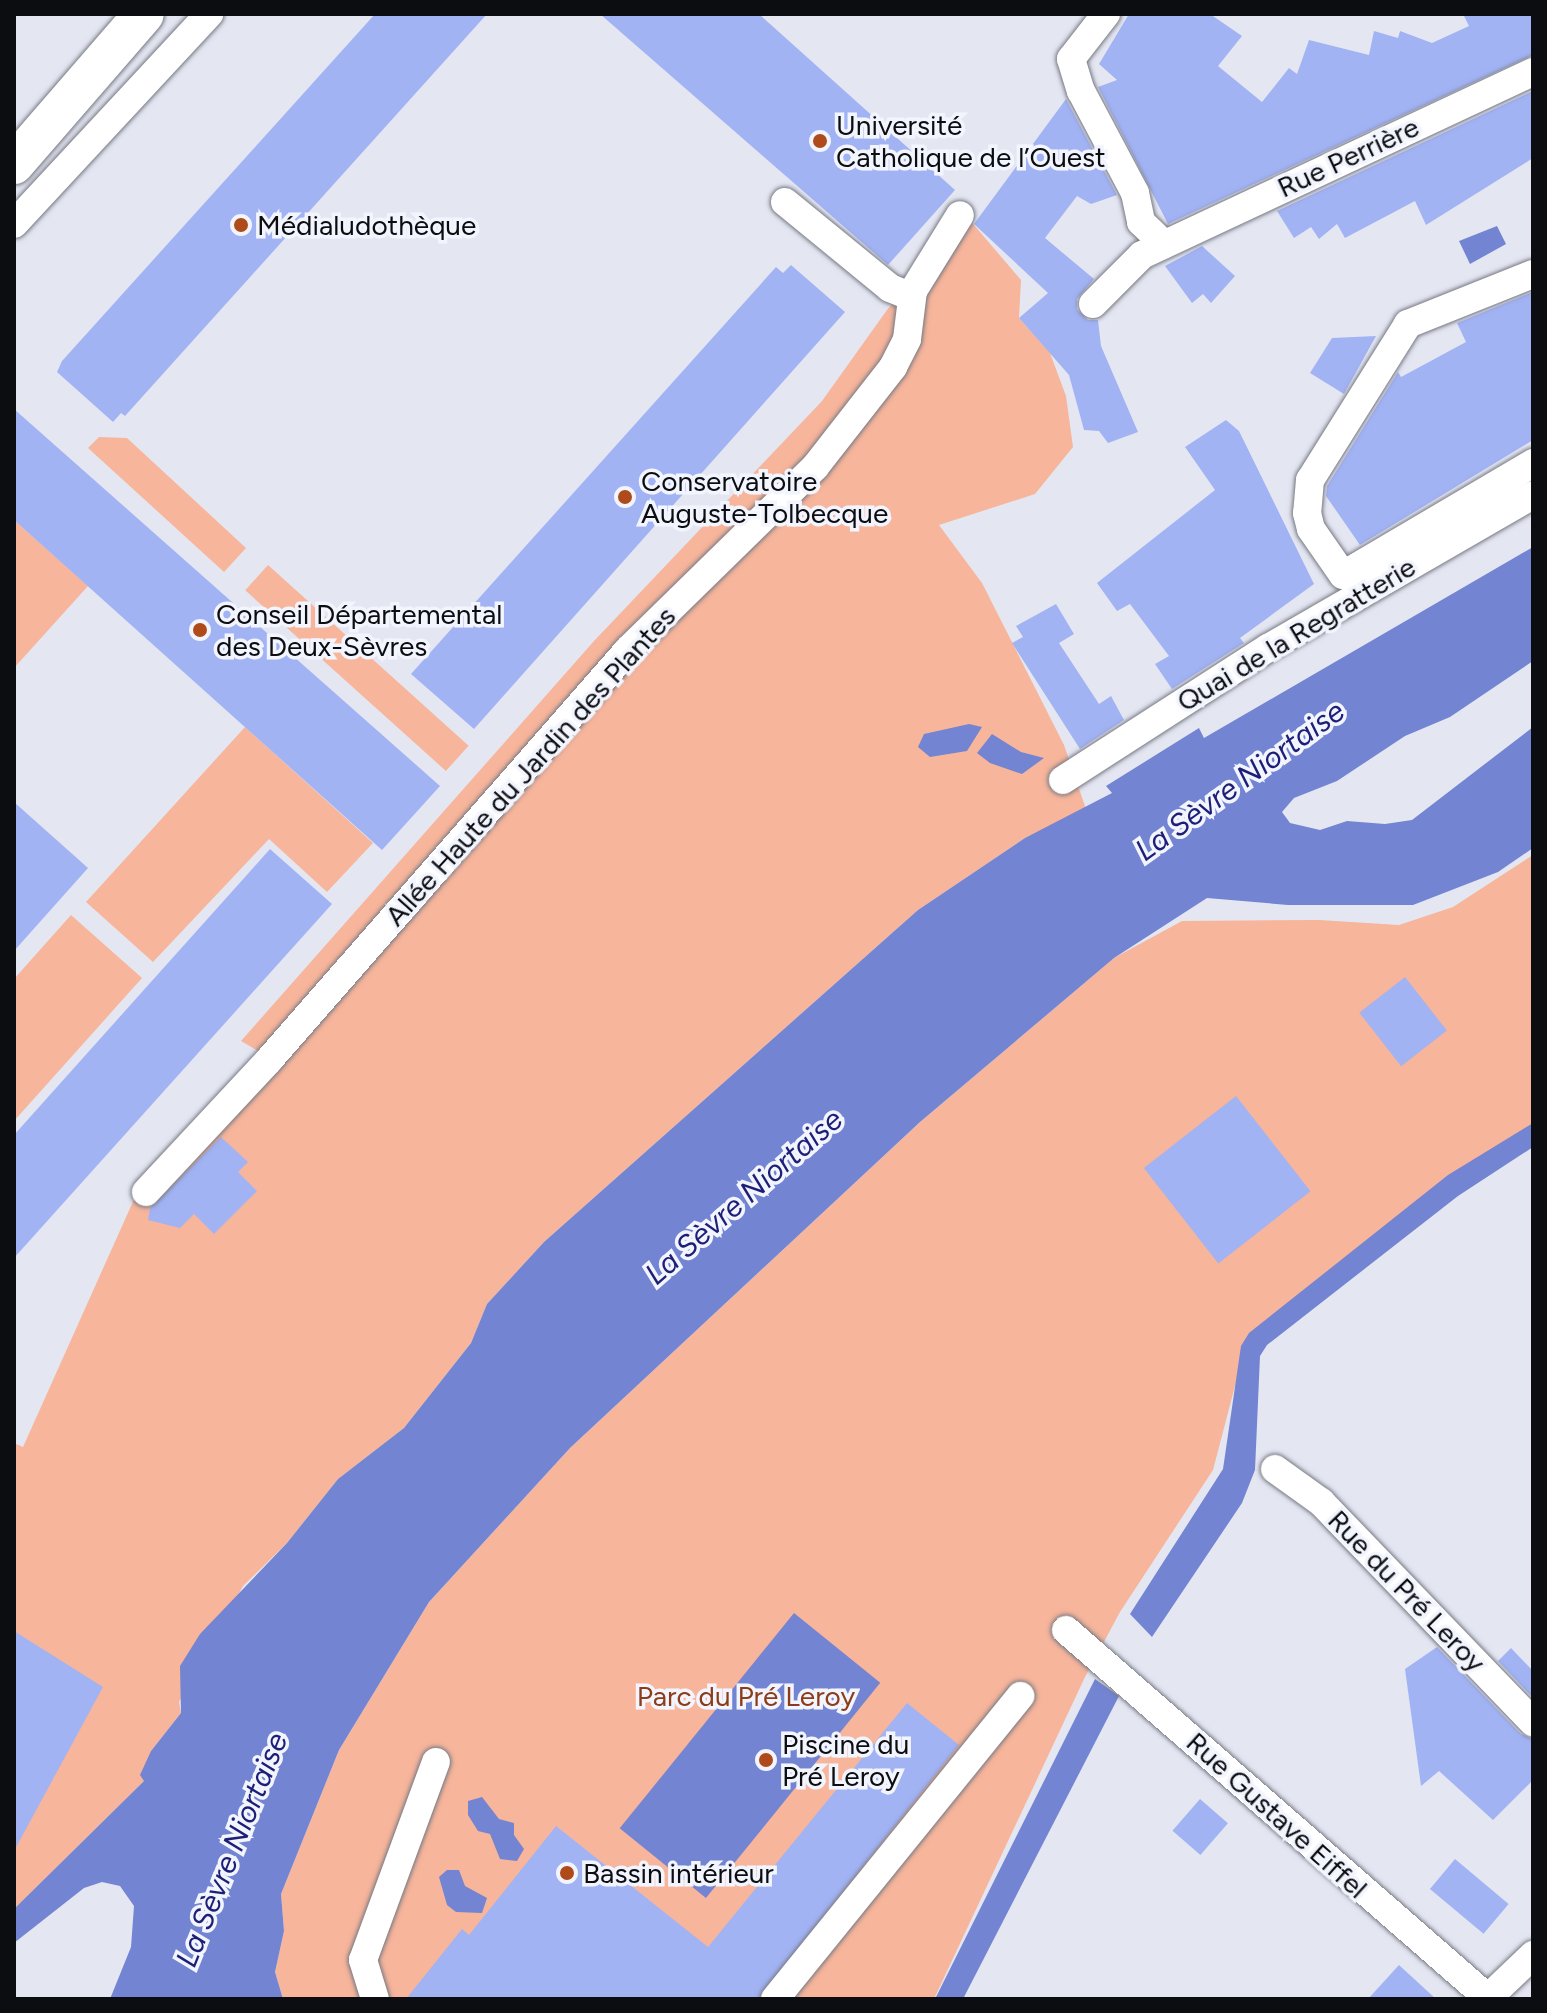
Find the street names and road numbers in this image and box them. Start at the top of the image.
street label: Rue Perrière [1272,110,1424,204]
street label: Quai de la Regratterie [1171,550,1421,718]
street label: Allée Haute du Jardin des Plantes [378,600,682,932]
street label: Rue du Pré Leroy [1321,1503,1493,1679]
street label: Rue Gustave Eiffel [1180,1725,1374,1905]

